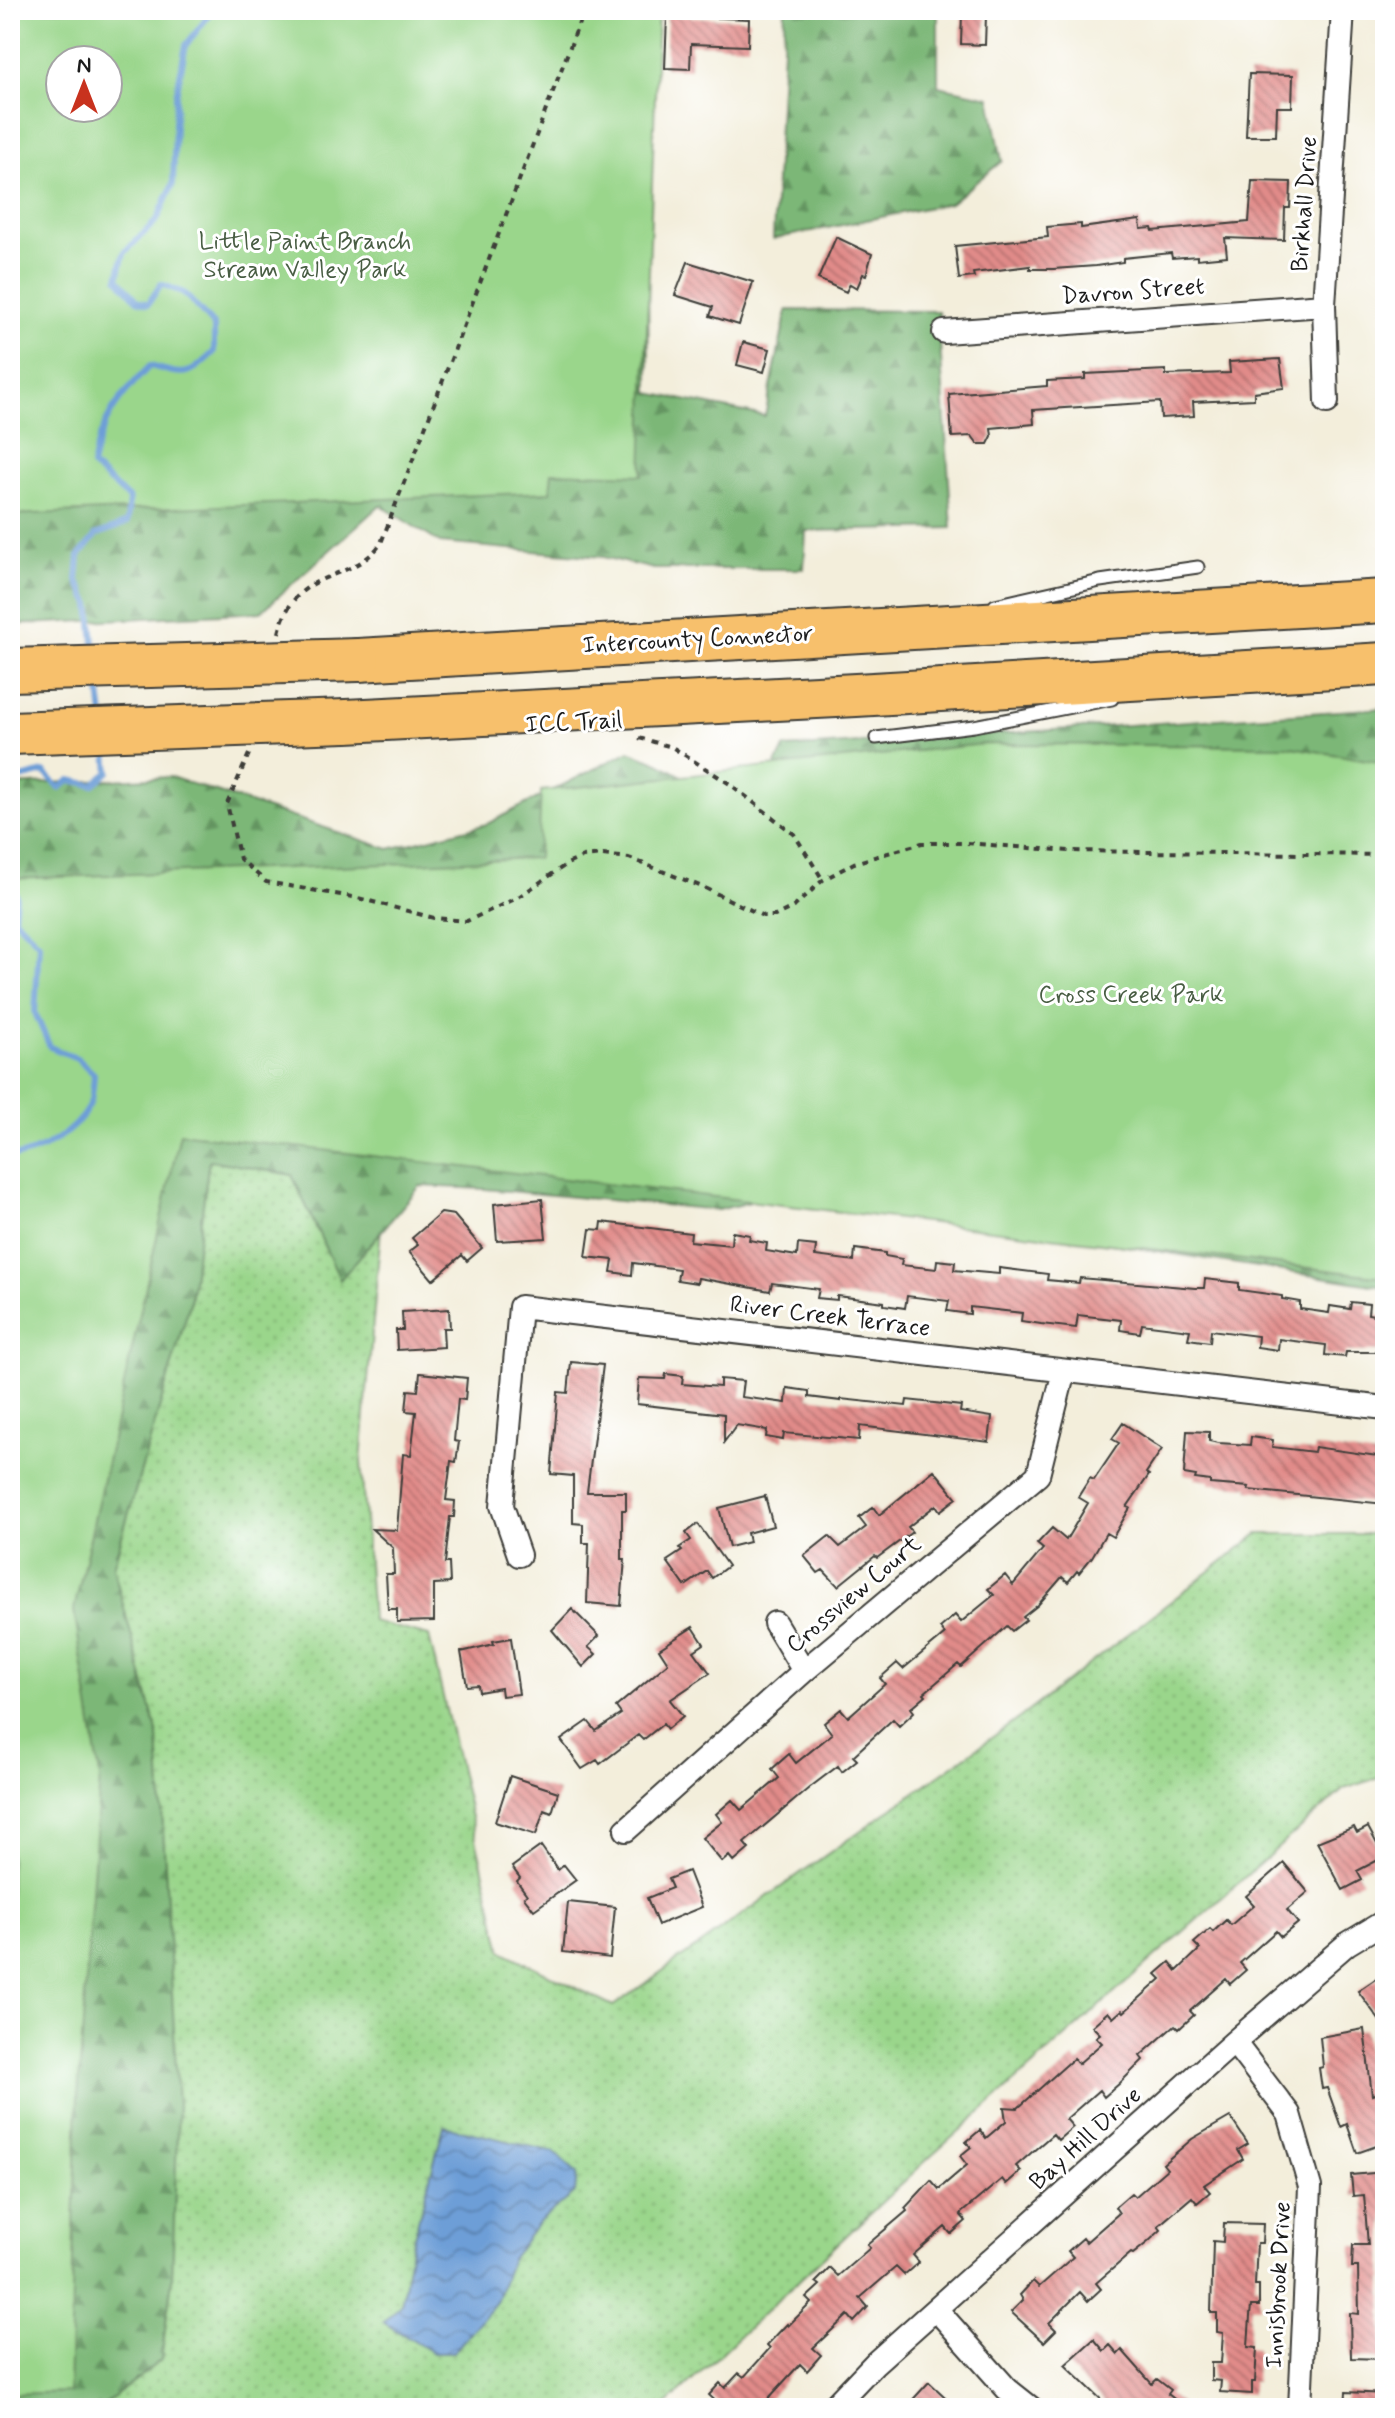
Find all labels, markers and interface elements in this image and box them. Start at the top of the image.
north arrow [44,44,124,124]
text: N [77,52,91,80]
street label: Birkhall Drive [1285,135,1325,273]
park label: Little Paint Branch Stream Valley Park [199,227,411,286]
street label: Davron Street [1060,272,1206,312]
street label: Intercounty Connector [582,618,814,662]
street label: ICC Trail [525,705,623,741]
park label: Cross Creek Park [1038,980,1224,1011]
street label: River Creek Terrace [728,1289,932,1345]
street label: Crossview Court [780,1529,928,1661]
street label: Bay Hill Drive [1023,2080,1149,2198]
street label: Innisbrook Drive [1259,2201,1299,2369]

